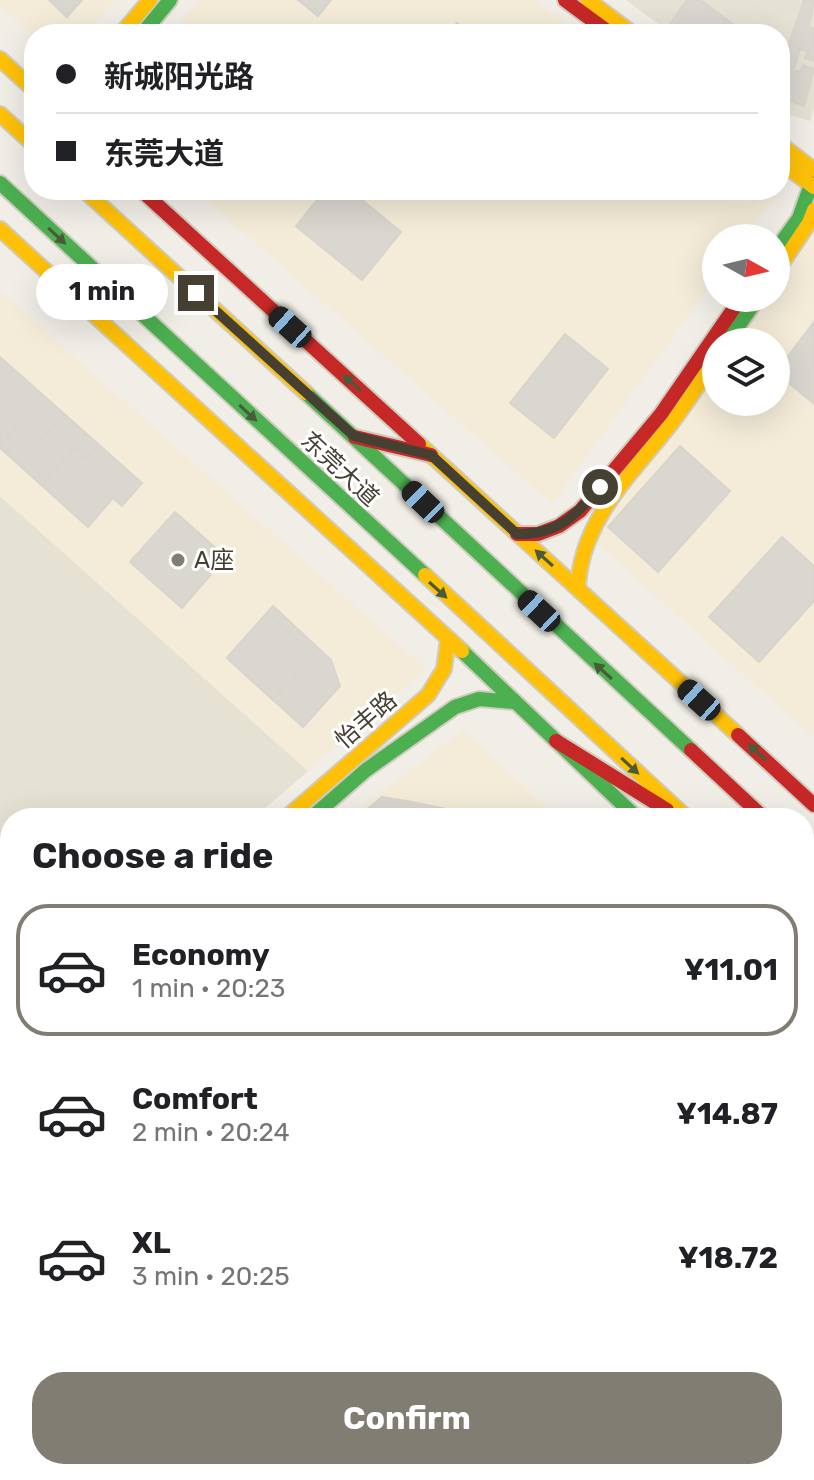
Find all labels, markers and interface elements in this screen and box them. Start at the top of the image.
text: 新城阳光路 [104,59,254,95]
text: 东莞大道 [104,136,224,172]
north arrow [702,224,790,312]
map controls [702,224,790,416]
one-way arrow [47,227,66,245]
callout: 1 min [36,265,168,321]
route end [178,275,214,311]
text: 1 min [69,276,135,307]
car [264,302,316,352]
button: layers [702,328,790,416]
one-way arrow [342,375,361,393]
one-way arrow [238,404,257,422]
street label: 东莞大道 [295,426,385,512]
route start [582,469,618,505]
car [397,477,449,527]
place label: A座 [194,546,234,574]
one-way arrow [535,550,554,568]
marker: A座 [169,551,187,569]
one-way arrow [428,581,448,598]
car [513,586,565,636]
one-way arrow [594,662,613,680]
car [673,675,725,725]
street label: 怡丰路 [330,686,402,754]
one-way arrow [748,744,767,762]
one-way arrow [620,756,639,774]
text: Choose a ride [32,834,273,877]
icon: car [36,934,108,1006]
text: Economy [132,937,270,973]
text: ¥11.01 [684,952,778,988]
text: 1 min · 20:23 [132,973,285,1004]
icon: car [36,1078,108,1150]
text: Comfort [132,1081,258,1117]
text: ¥14.87 [676,1096,778,1132]
text: 2 min · 20:24 [132,1117,290,1148]
icon: car [36,1222,108,1294]
text: XL [132,1225,171,1261]
text: ¥18.72 [678,1240,778,1276]
text: 3 min · 20:25 [132,1261,290,1292]
button: Confirm [32,1372,782,1464]

